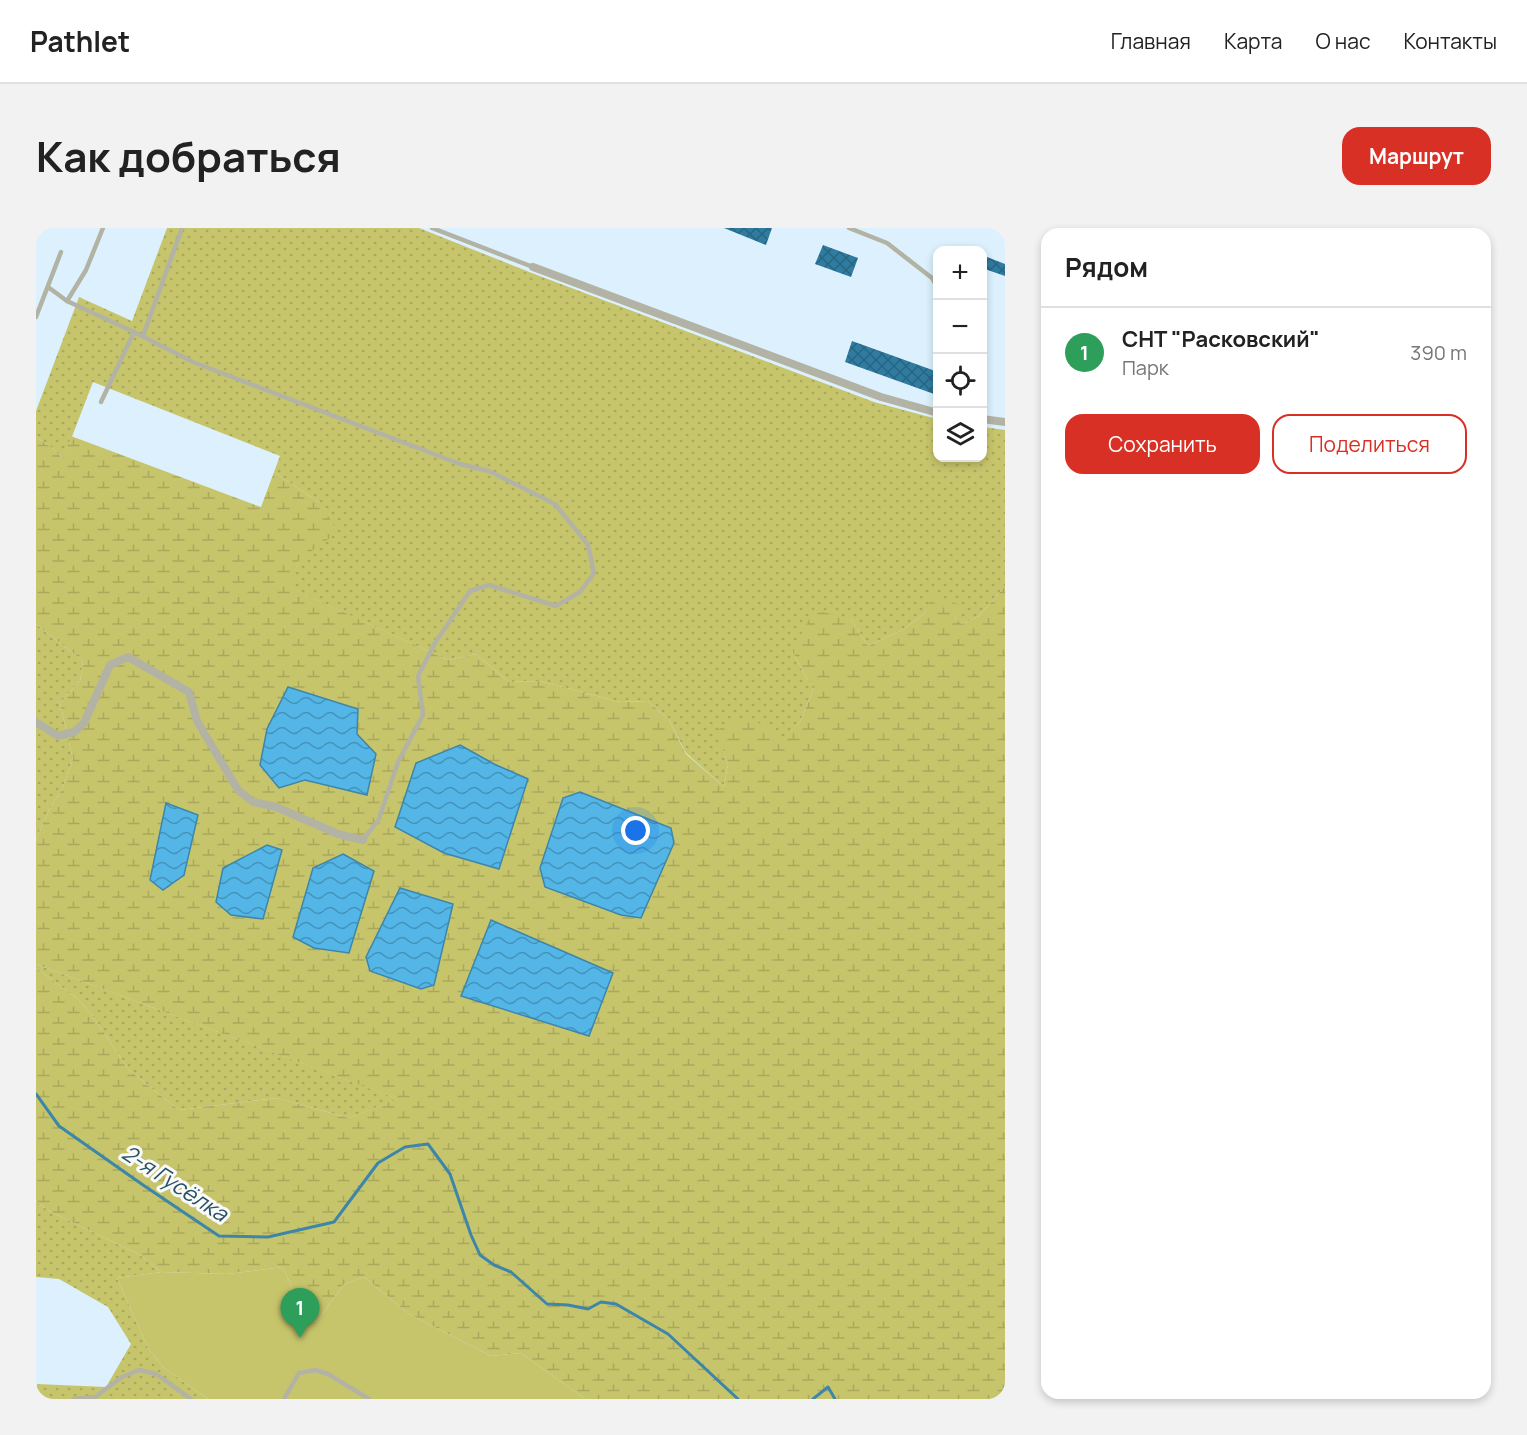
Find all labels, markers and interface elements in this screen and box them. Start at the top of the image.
text: Pathlet [30,22,130,60]
text: Главная [1111,27,1191,55]
text: Карта [1224,27,1282,55]
text: О нас [1315,27,1371,55]
text: Контакты [1404,27,1497,55]
text: Как добраться [36,127,341,185]
button: Маршрут [1342,127,1491,185]
map controls [933,246,987,462]
button: + [933,246,987,300]
text: Рядом [1065,249,1148,285]
button: − [933,300,987,354]
text: СНТ "Расковский" [1122,324,1320,354]
text: 1 [1080,339,1089,366]
text: 390 m [1410,339,1467,366]
button: locate [933,354,987,408]
text: Парк [1122,354,1169,381]
button: layers [933,408,987,462]
button: Сохранить [1065,414,1260,474]
button: Поделиться [1272,414,1467,474]
your location [621,816,650,845]
water label: 2-я Гусёлка [116,1138,235,1229]
pin: 1 [280,1288,320,1338]

